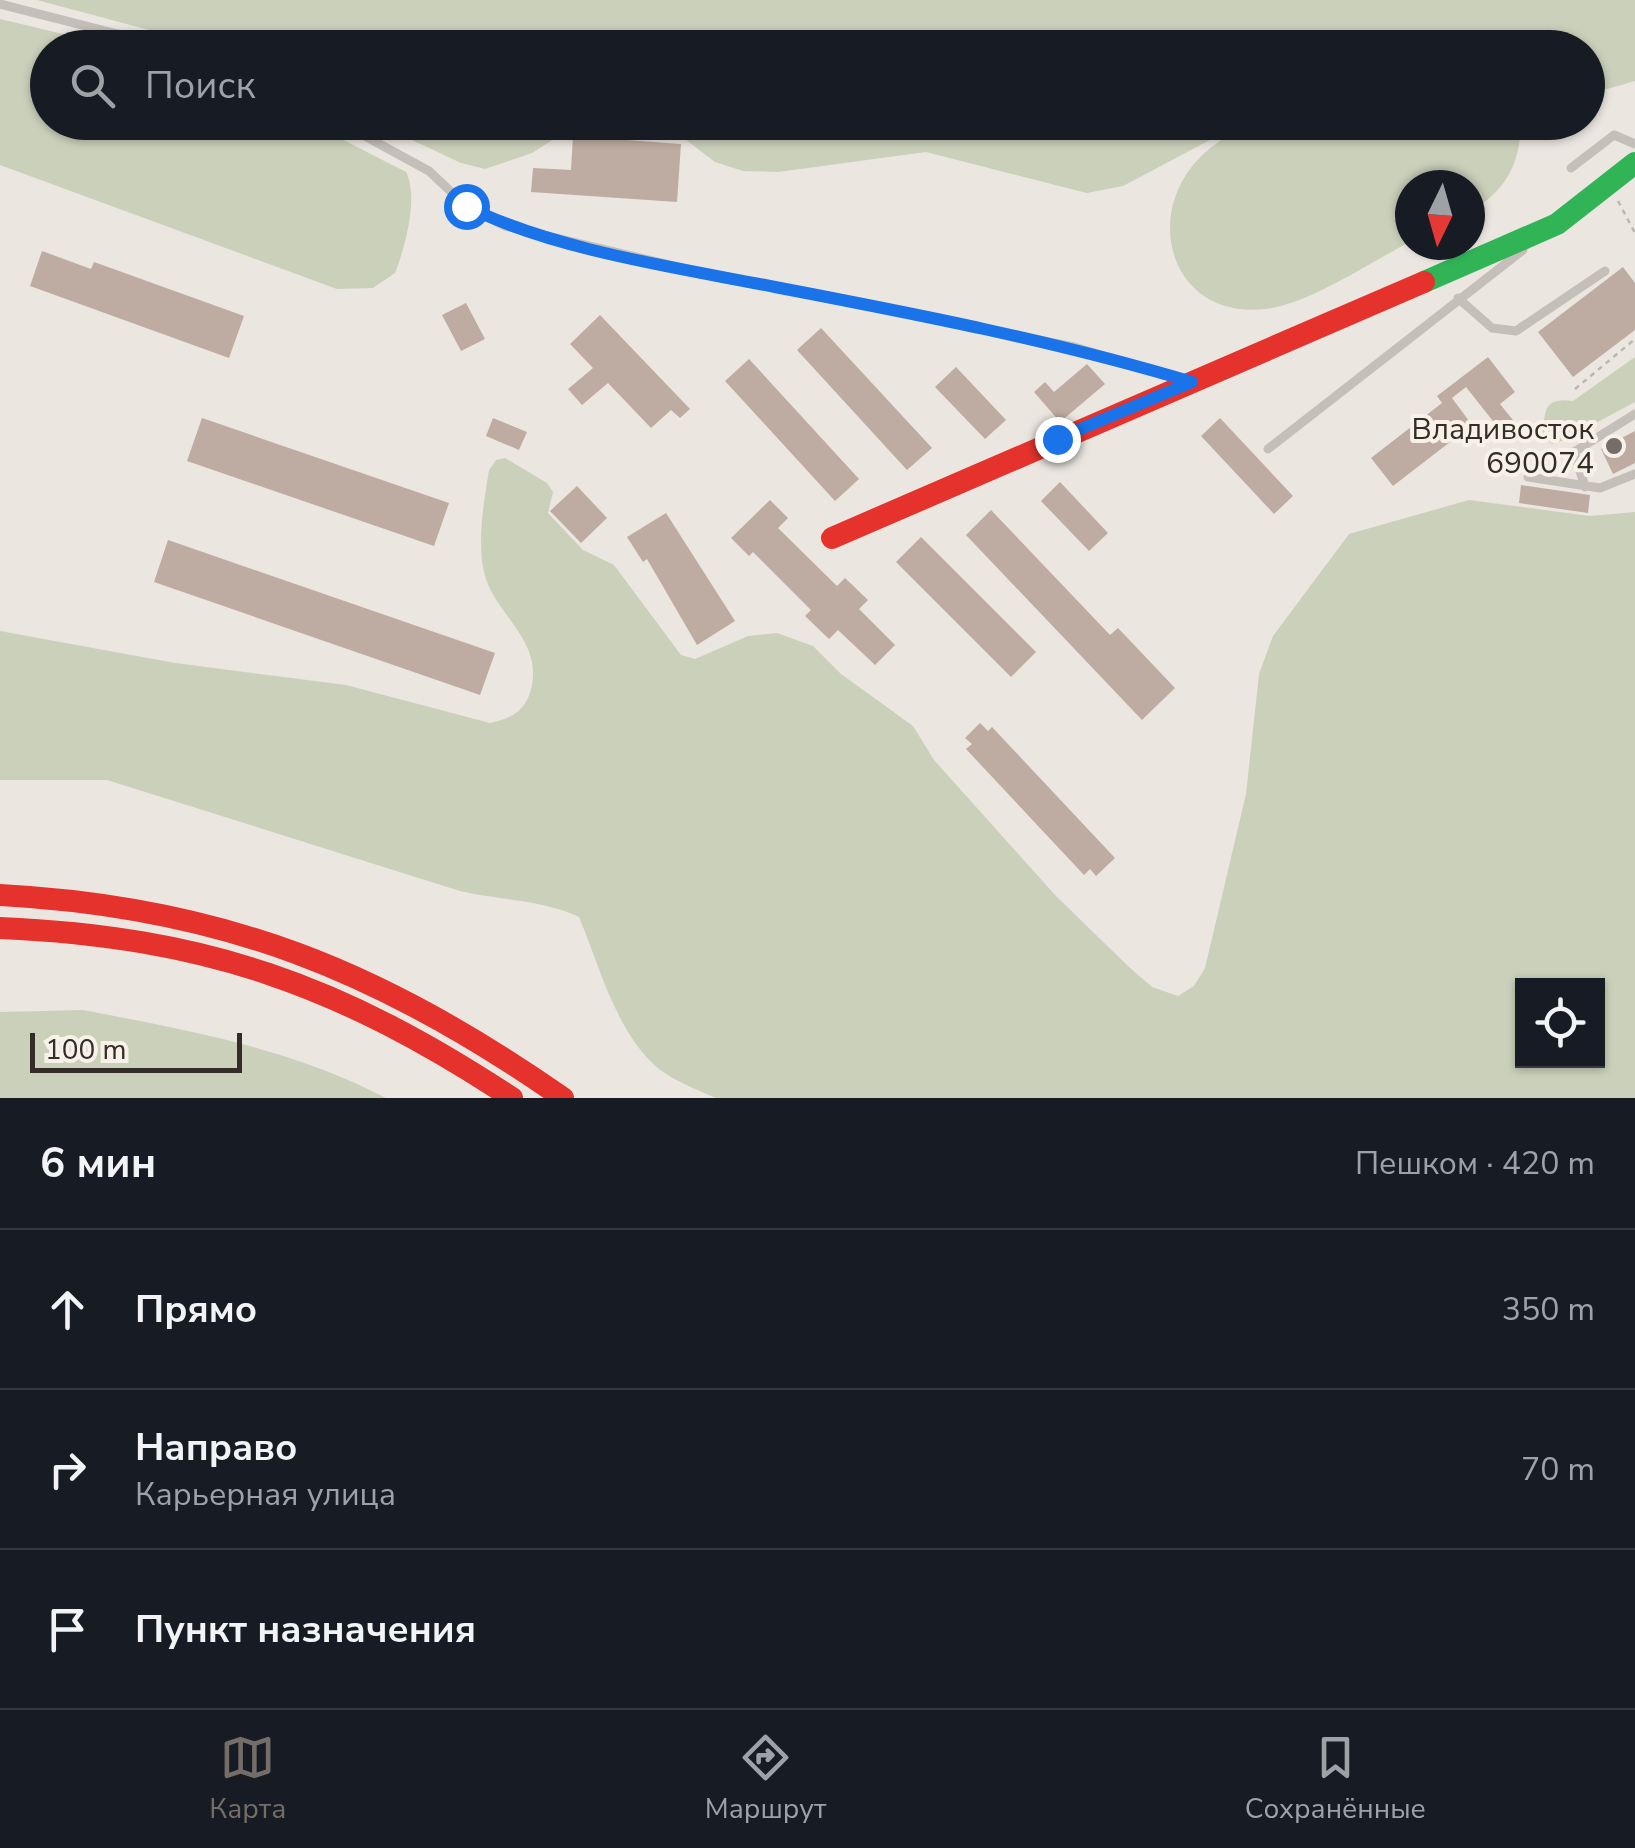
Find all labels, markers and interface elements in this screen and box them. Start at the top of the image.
search box [30,30,1605,140]
icon: search [65,58,120,113]
text: Поиск [145,60,255,111]
north arrow [1395,170,1485,260]
route start [444,184,490,230]
place label: Владивосток 690074 [1411,409,1594,484]
route end [1035,417,1081,463]
marker: Владивосток 690074 [1603,435,1625,457]
map controls [1515,978,1605,1068]
button: locate [1515,978,1605,1068]
scale bar [30,1028,242,1072]
text: 100 m [45,1031,127,1069]
text: 6 мин [40,1135,156,1192]
text: Пешком · 420 m [1355,1142,1595,1185]
icon: ahead [40,1282,95,1337]
text: Прямо [135,1284,257,1335]
text: 350 m [1502,1288,1595,1331]
text: Направо [135,1422,297,1473]
icon: right [40,1442,95,1497]
text: 70 m [1521,1448,1595,1491]
text: Карьерная улица [135,1473,396,1516]
icon: arrive [40,1602,95,1657]
text: Пункт назначения [135,1604,476,1655]
tab: Карта [209,1730,286,1828]
tab: Маршрут [705,1730,826,1828]
tab: Сохранённые [1245,1730,1426,1828]

